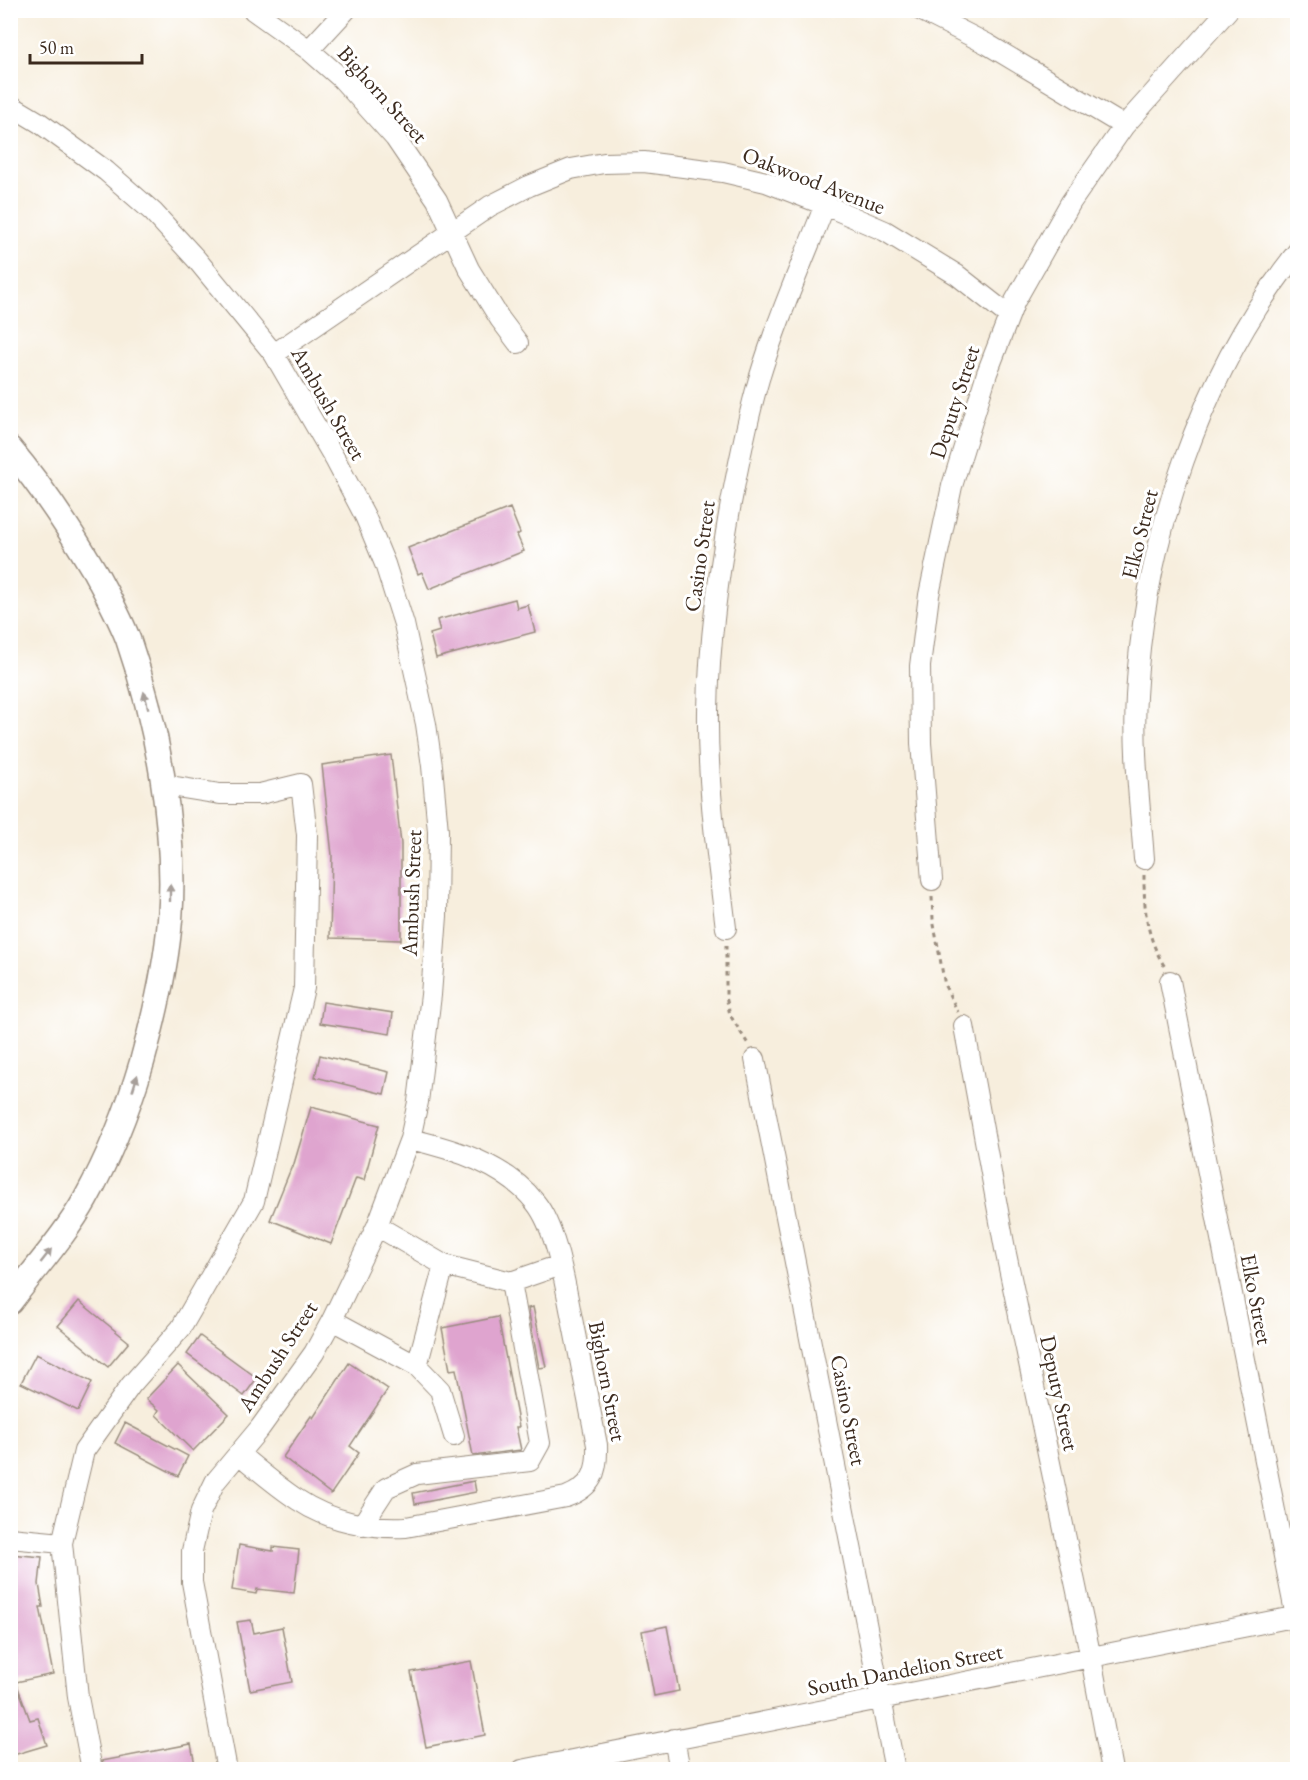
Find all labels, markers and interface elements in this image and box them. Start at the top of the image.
scale bar [30,27,142,65]
text: 50 m [39,36,74,59]
street label: Bighorn Street [331,39,434,149]
street label: Oakwood Avenue [738,140,890,221]
street label: Ambush Street [284,340,373,465]
street label: Deputy Street [923,342,986,462]
street label: Elko Street [1114,486,1165,582]
street label: Casino Street [677,498,722,614]
one-way arrow [141,691,150,709]
street label: Ambush Street [395,829,428,958]
one-way arrow [165,883,175,902]
one-way arrow [131,1074,140,1092]
one-way arrow [40,1248,52,1263]
street label: Elko Street [1234,1251,1280,1347]
street label: Ambush Street [230,1295,324,1418]
street label: Bighorn Street [582,1319,633,1444]
street label: Deputy Street [1033,1333,1086,1454]
street label: Casino Street [824,1352,873,1468]
street label: South Dandelion Street [805,1636,1005,1703]

